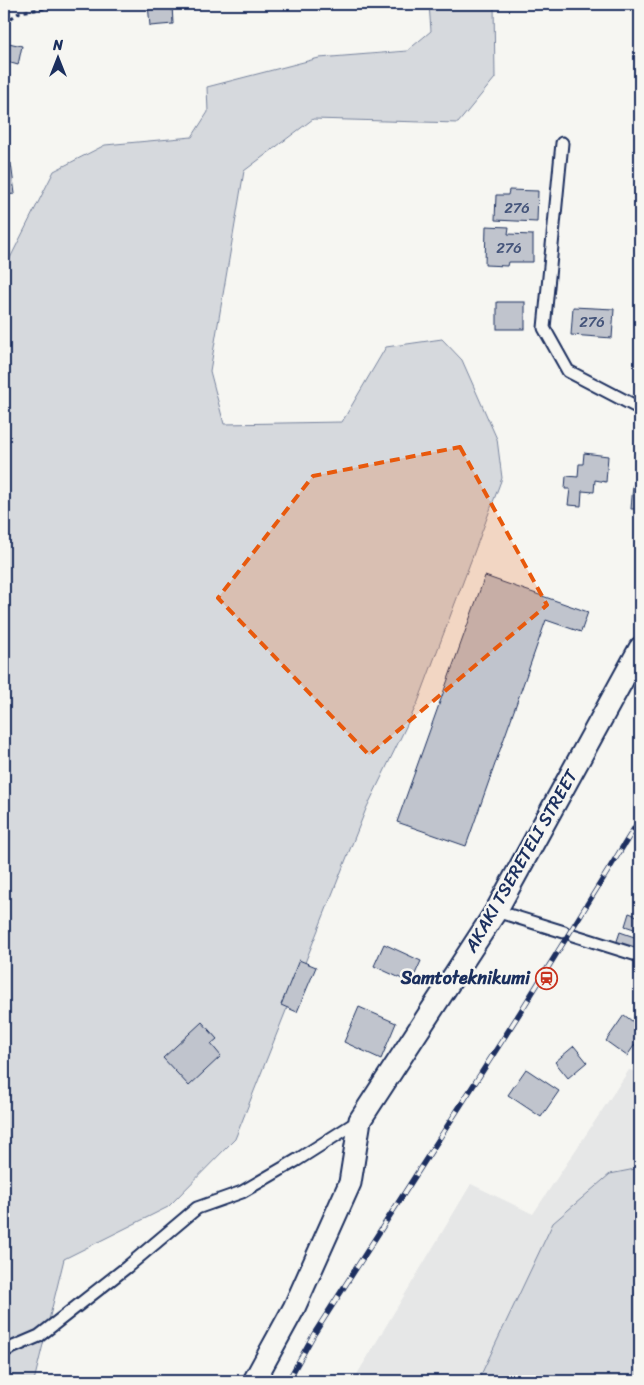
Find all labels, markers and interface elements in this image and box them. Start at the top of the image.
north arrow [32,32,82,82]
text: N [52,33,63,58]
house number: 276 [504,195,530,221]
house number: 276 [496,235,522,261]
house number: 276 [579,309,605,335]
street label: AKAKI TSERETELI STREET [455,762,587,959]
place label: Samtoteknikumi [400,962,531,994]
station icon: Samtoteknikumi [534,966,558,990]

